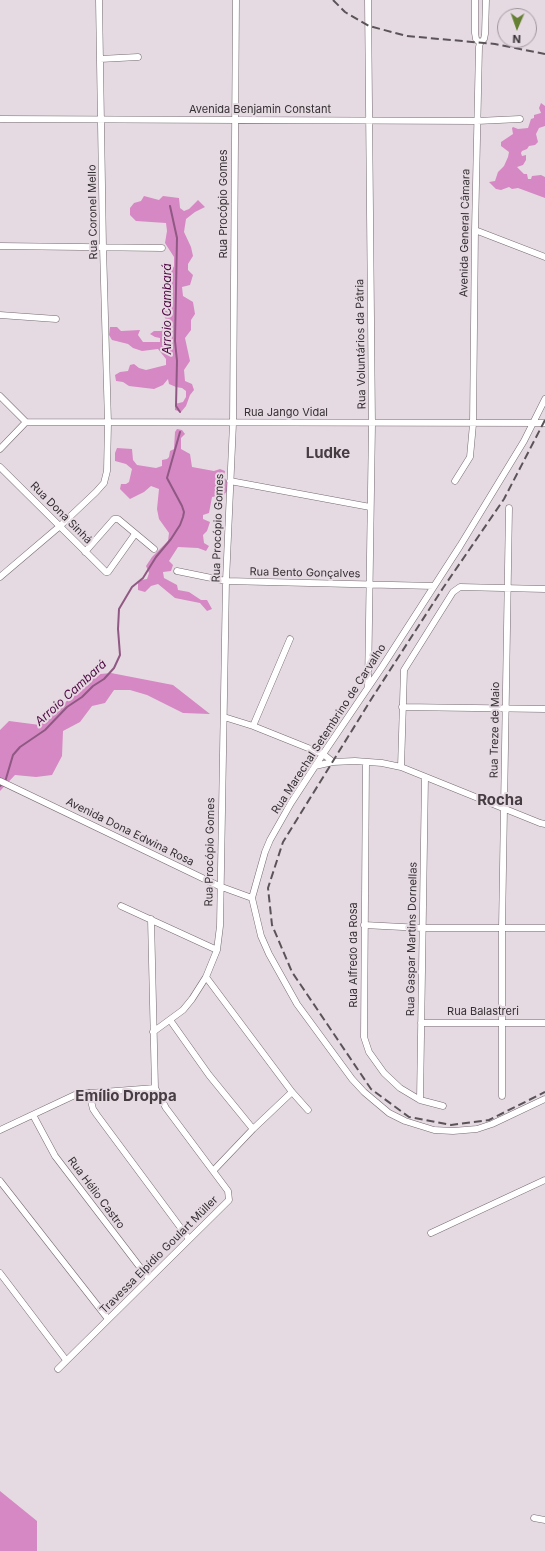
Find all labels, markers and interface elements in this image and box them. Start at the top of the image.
north arrow [497,8,537,48]
text: N [512,32,521,46]
street label: Avenida Benjamin Constant [189,103,331,117]
street label: Rua Procópio Gomes [217,149,231,259]
street label: Rua Coronel Mello [86,164,100,260]
street label: Avenida General Câmara [457,169,473,297]
water label: Arroio Cambará [160,263,174,355]
street label: Rua Voluntários da Pátria [353,279,369,409]
street label: Rua Jango Vidal [244,406,328,420]
district label: Ludke [306,444,350,462]
street label: Rua Procópio Gomes [210,473,226,583]
street label: Rua Dona Sinhá [27,479,95,547]
street label: Rua Bento Gonçalves [249,565,361,581]
street label: Rua Marechal Setembrino de Carvalho [269,642,389,816]
water label: Arroio Cambará [32,657,110,729]
street label: Rua Treze de Maio [488,682,502,778]
district label: Rocha [477,791,523,809]
street label: Avenida Dona Edwina Rosa [64,795,196,869]
street label: Rua Procópio Gomes [202,797,218,907]
street label: Rua Gaspar Martins Dornellas [404,862,420,1016]
street label: Rua Alfredo da Rosa [347,902,361,1008]
street label: Rua Balastreri [447,1005,519,1019]
district label: Emílio Droppa [75,1087,177,1105]
street label: Rua Hélio Castro [65,1154,127,1232]
street label: Travessa Elpídio Goulart Müller [97,1193,221,1317]

